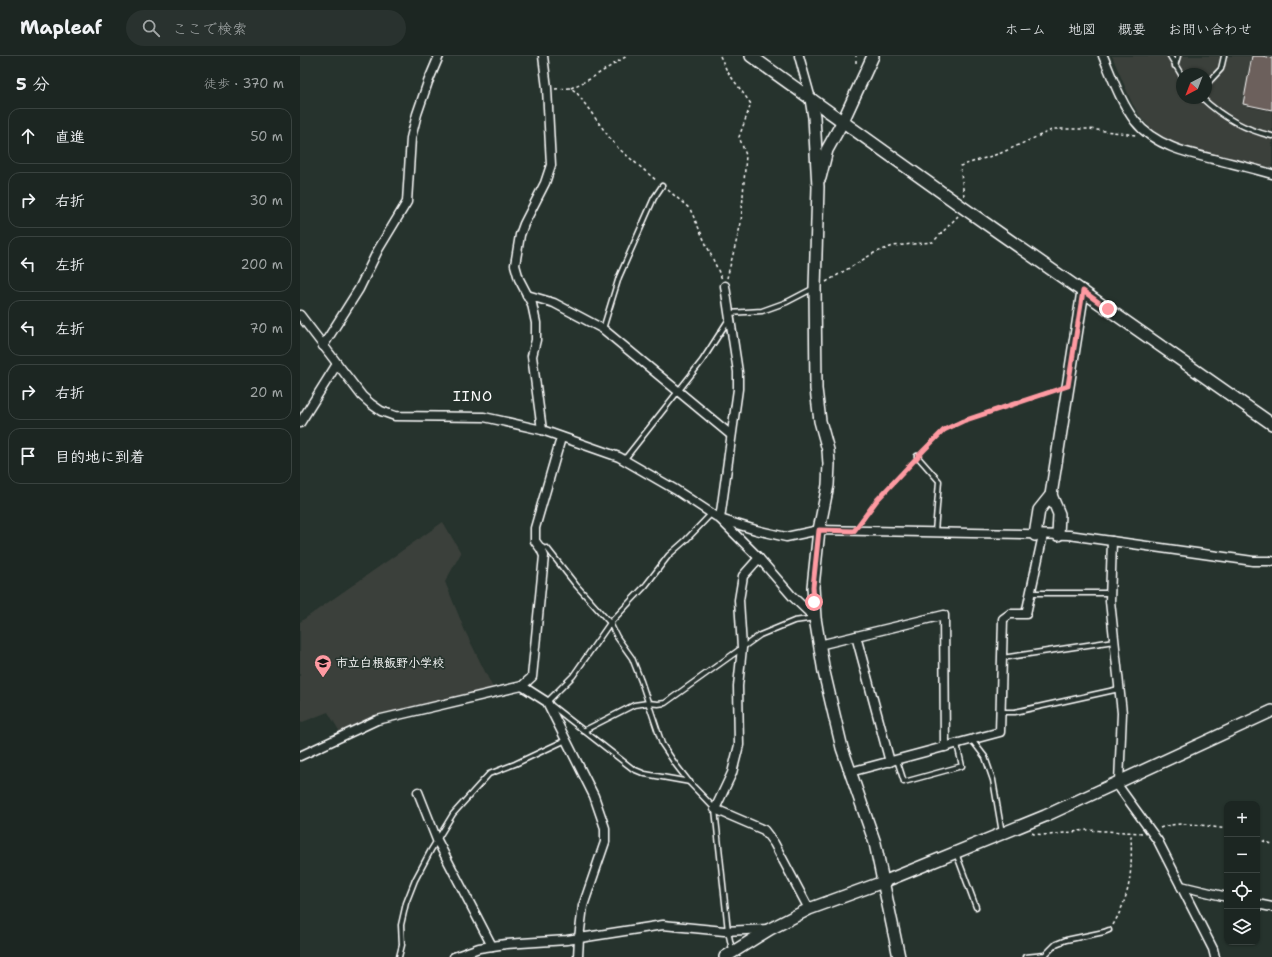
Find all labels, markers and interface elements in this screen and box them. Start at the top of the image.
search box [126,10,406,46]
text: Mapleaf [20,15,102,40]
icon: search [140,17,162,39]
text: ここで検索 [172,19,247,39]
text: ホーム [1005,20,1046,38]
text: 地図 [1068,20,1096,38]
text: 概要 [1118,20,1146,38]
text: お問い合わせ [1168,20,1252,38]
north arrow [1176,68,1212,104]
text: 5 分 [16,73,49,95]
text: 徒歩 · 370 m [204,75,284,92]
icon: ahead [17,125,39,147]
text: 直進 [55,127,85,147]
text: 50 m [250,128,283,145]
icon: right [17,189,39,211]
text: 右折 [55,191,85,211]
text: 30 m [249,192,283,209]
icon: left [17,253,39,275]
text: 左折 [55,255,85,275]
text: 200 m [241,256,283,273]
route end [1099,300,1117,318]
icon: left [17,317,39,339]
text: 左折 [55,319,85,339]
text: 70 m [249,320,283,337]
icon: right [17,381,39,403]
text: 右折 [55,383,85,403]
text: 20 m [250,384,283,401]
district label: IINO [453,387,493,405]
icon: arrive [17,445,39,467]
text: 目的地に到着 [55,447,145,467]
route start [805,593,823,611]
school or university icon: 市立白根飯野小学校 [313,653,333,678]
place label: 市立白根飯野小学校 [336,655,444,671]
map controls [1224,801,1260,945]
button: + [1224,801,1260,837]
button: − [1224,837,1260,873]
button: locate [1224,873,1260,909]
button: layers [1224,909,1260,945]

